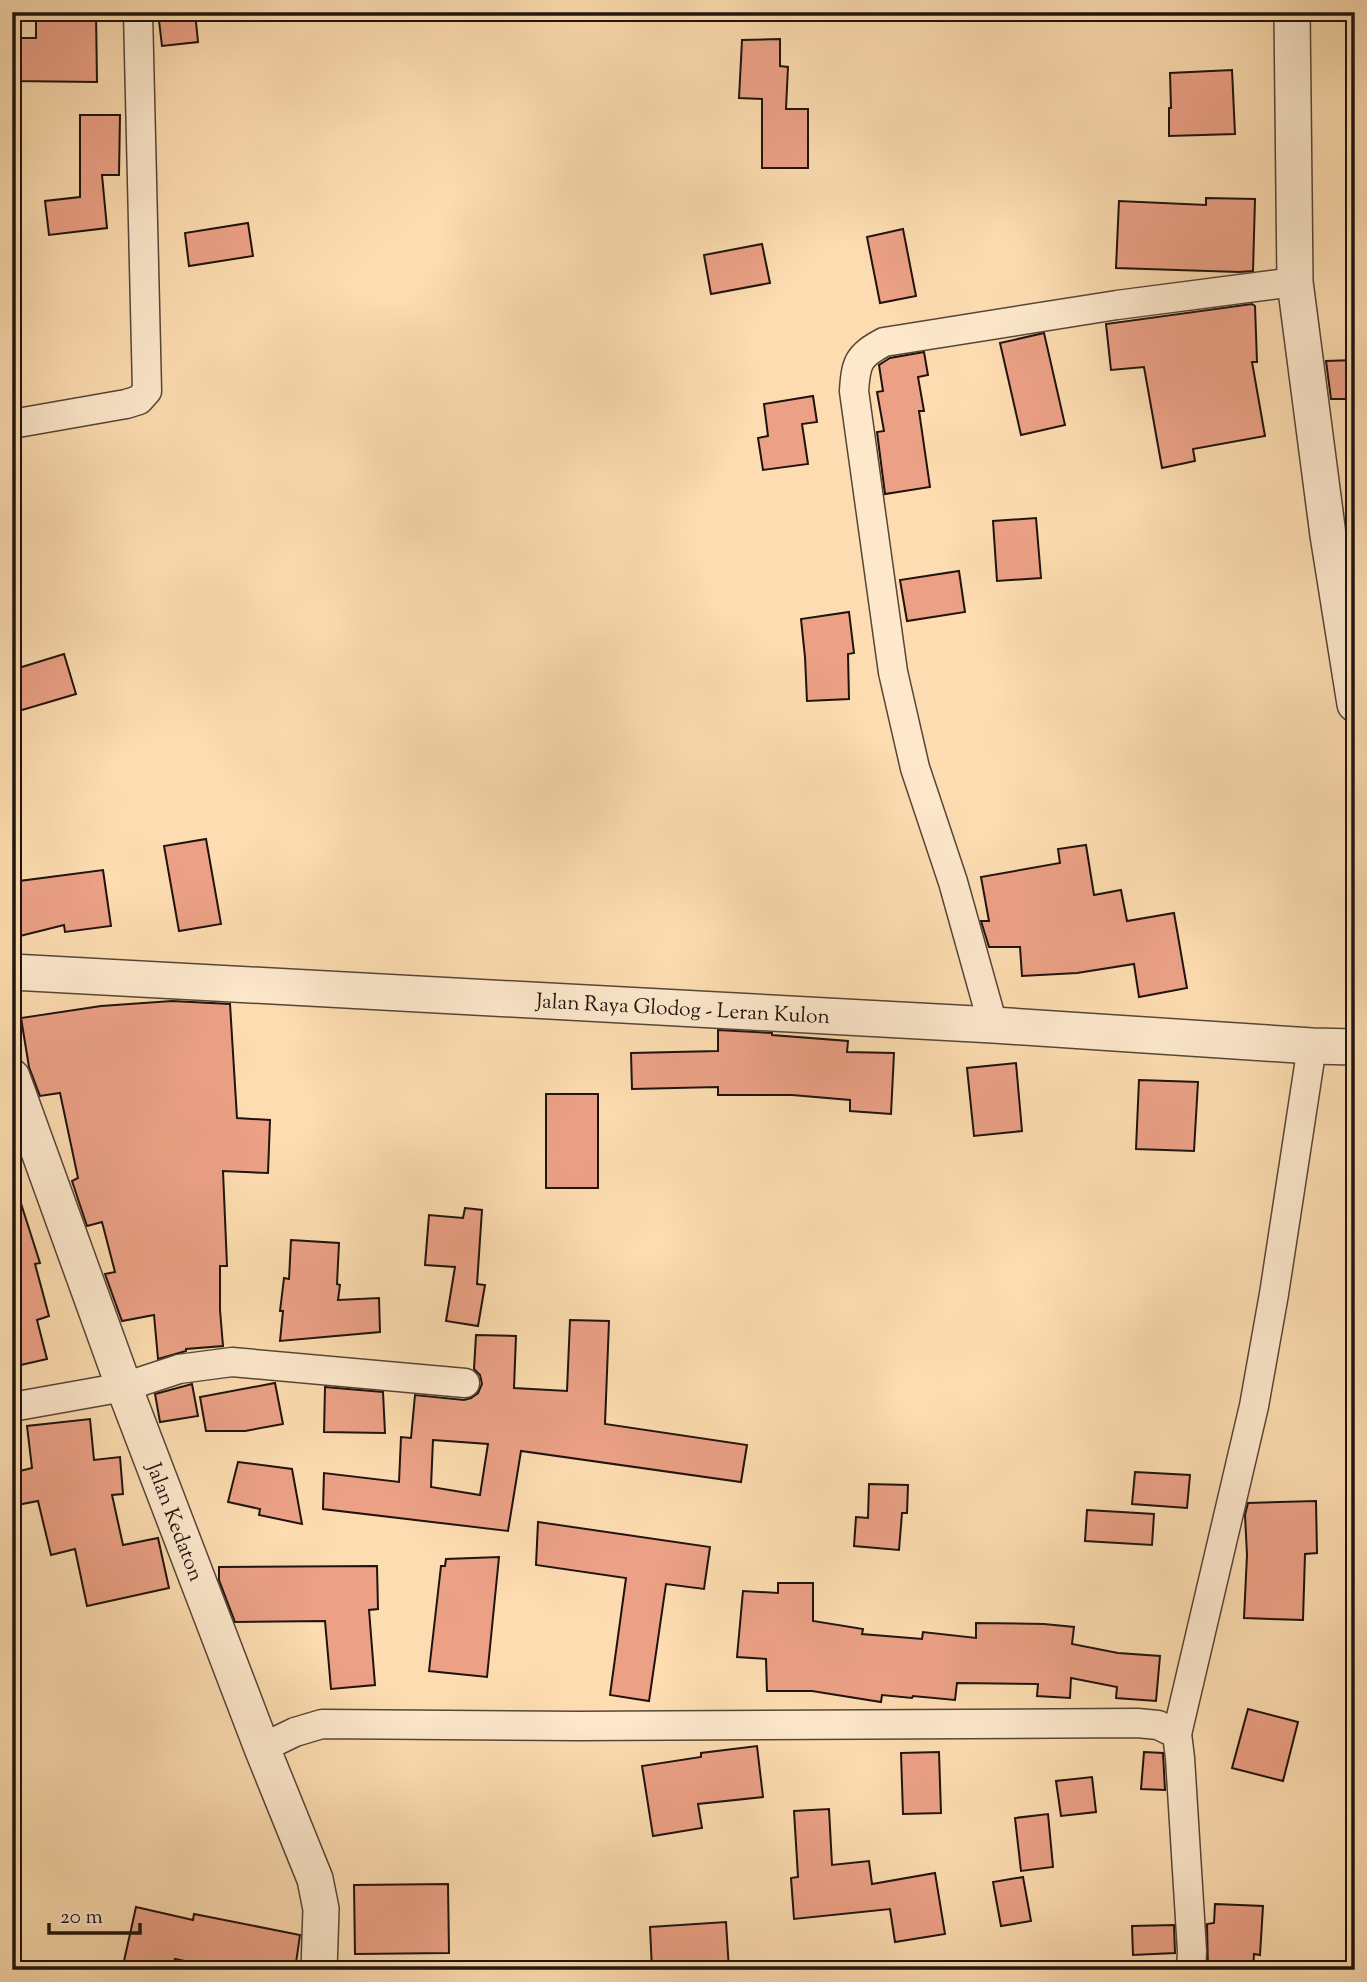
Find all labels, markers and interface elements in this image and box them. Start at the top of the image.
street label: Jalan Raya Glodog - Leran Kulon [534,987,831,1033]
street label: Jalan Kedaton [137,1458,210,1586]
scale bar [49,1891,140,1935]
text: 20 m [60,1903,103,1933]

